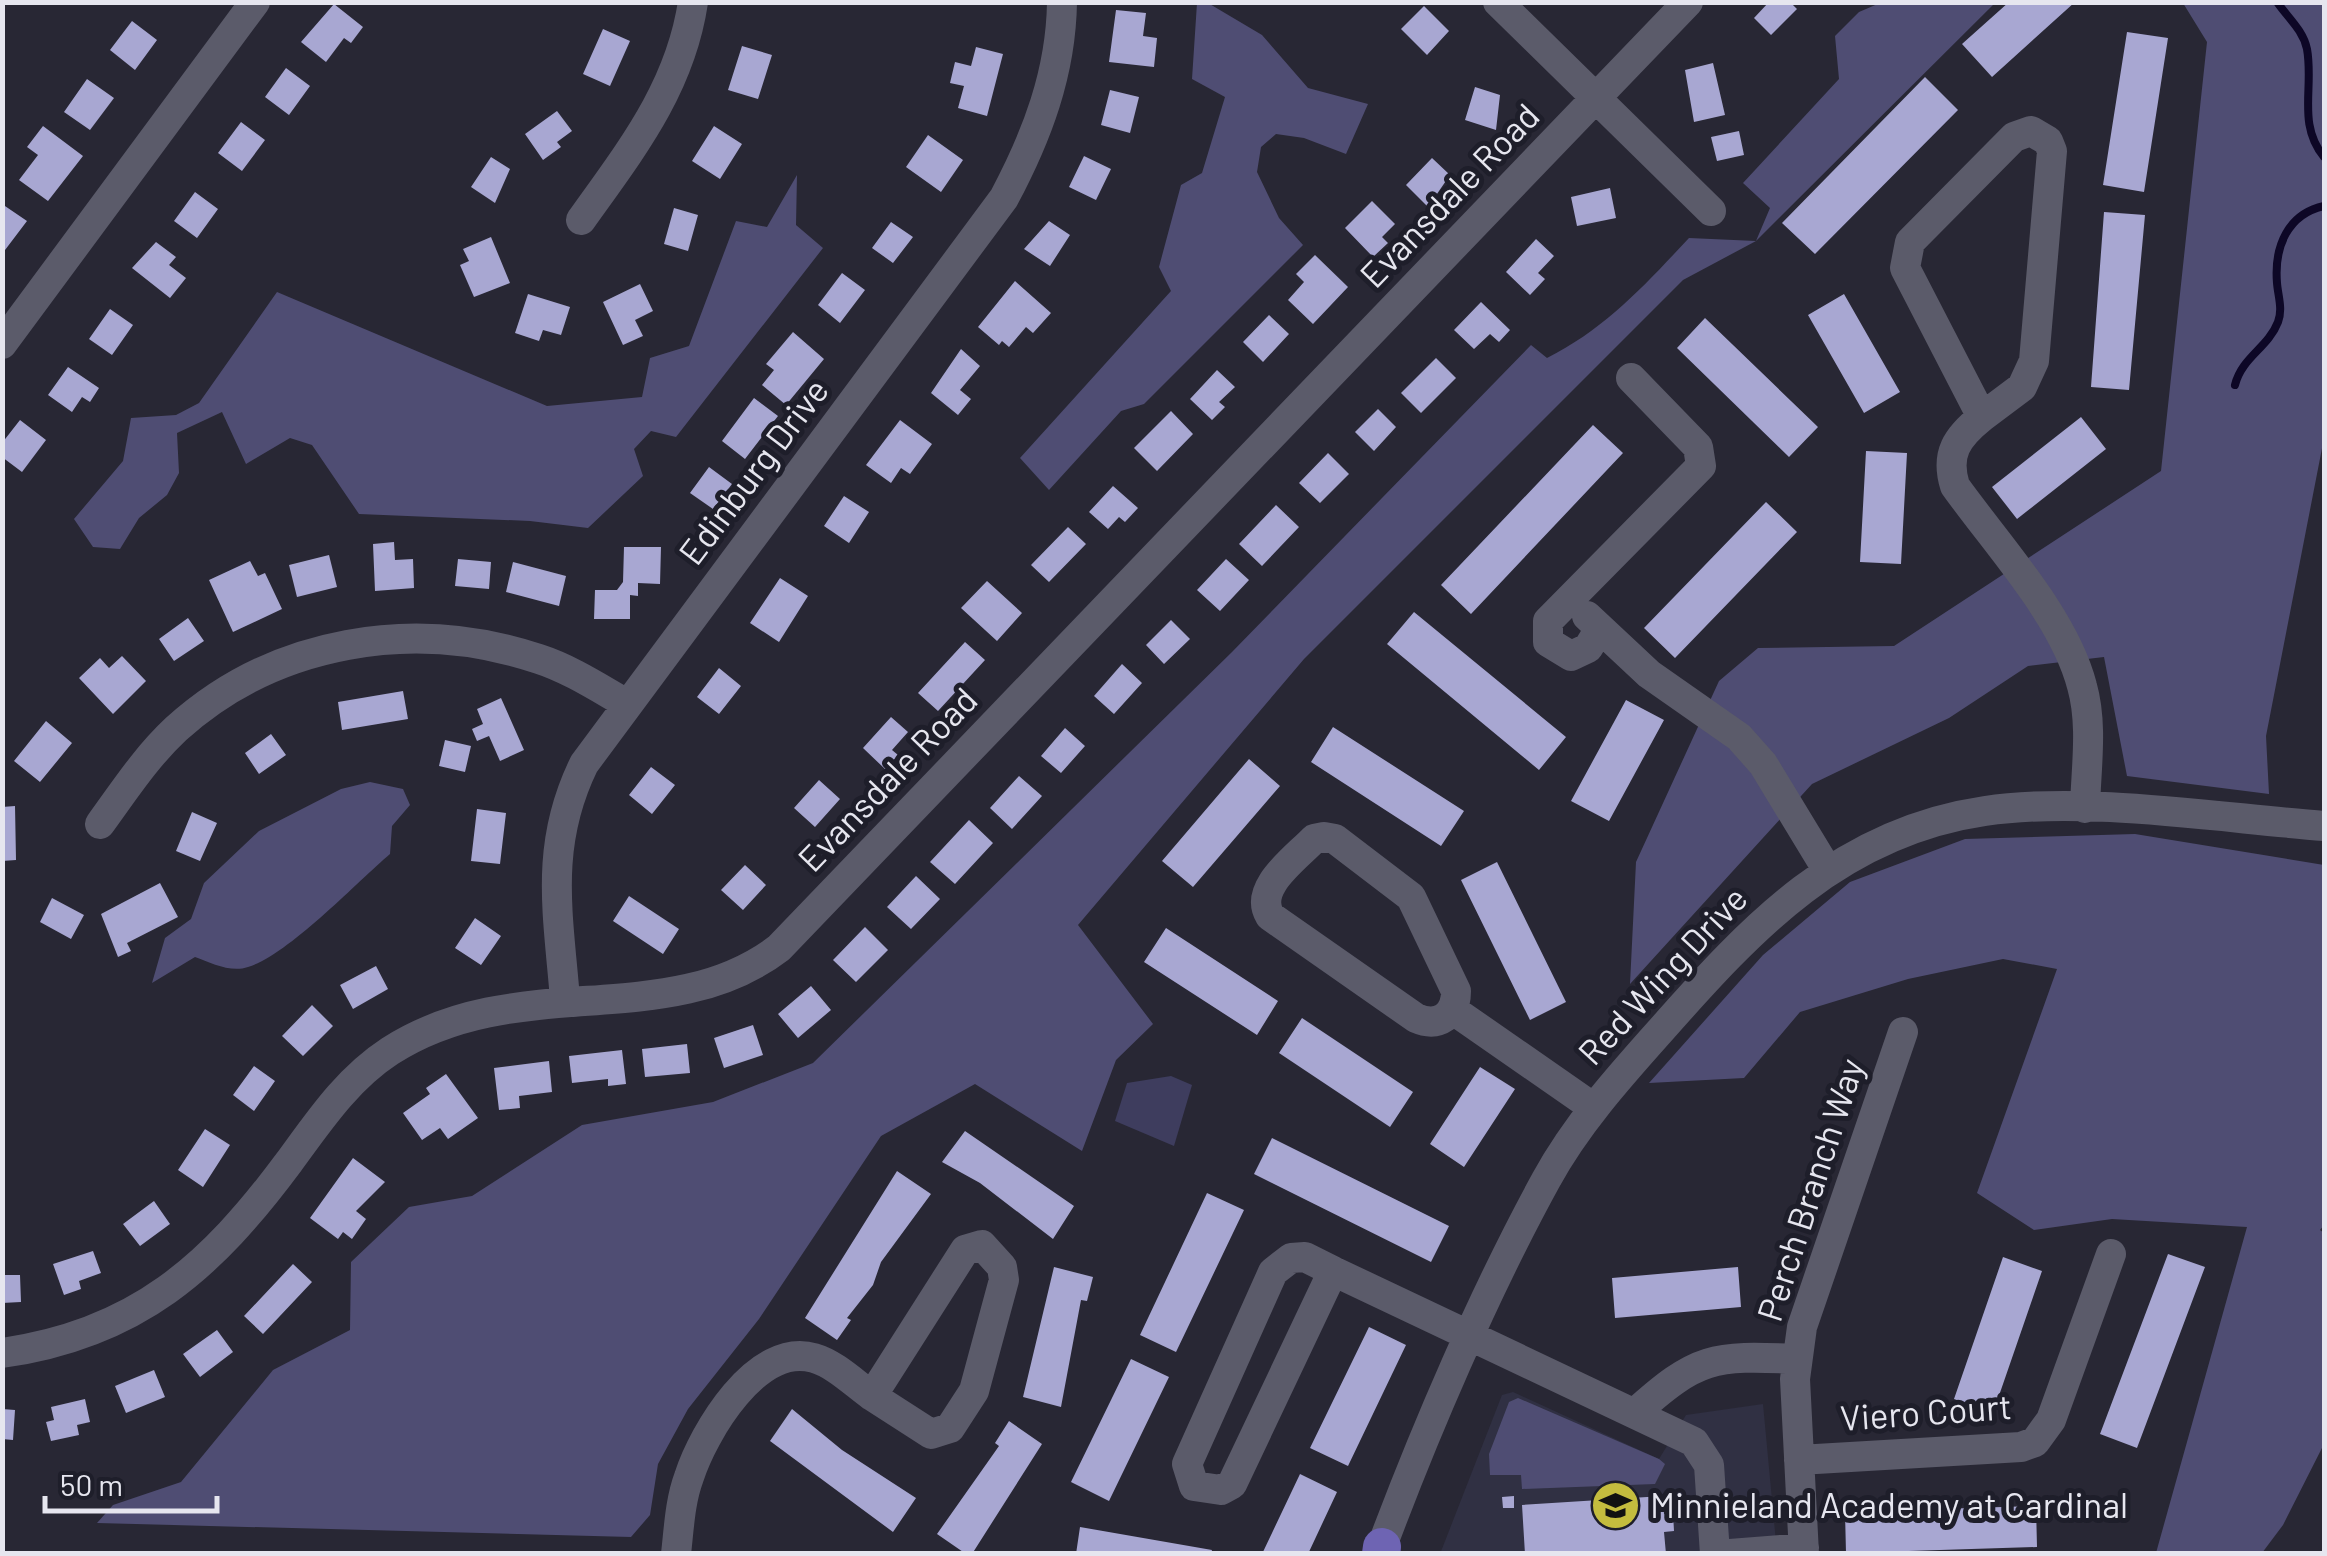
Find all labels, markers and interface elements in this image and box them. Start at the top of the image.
street label: Evansdale Road [1350,94,1547,295]
street label: Edinburg Drive [669,370,836,572]
street label: Evansdale Road [788,678,985,879]
street label: Red Wing Drive [1568,877,1755,1072]
street label: Perch Branch Way [1747,1053,1871,1326]
street label: Viero Court [1839,1384,2013,1438]
scale bar [45,1451,218,1513]
text: 50 m [60,1466,123,1502]
school or university icon: Minnieland Academy at Cardinal [1589,1480,1641,1532]
place label: Minnieland Academy at Cardinal [1650,1483,2128,1525]

